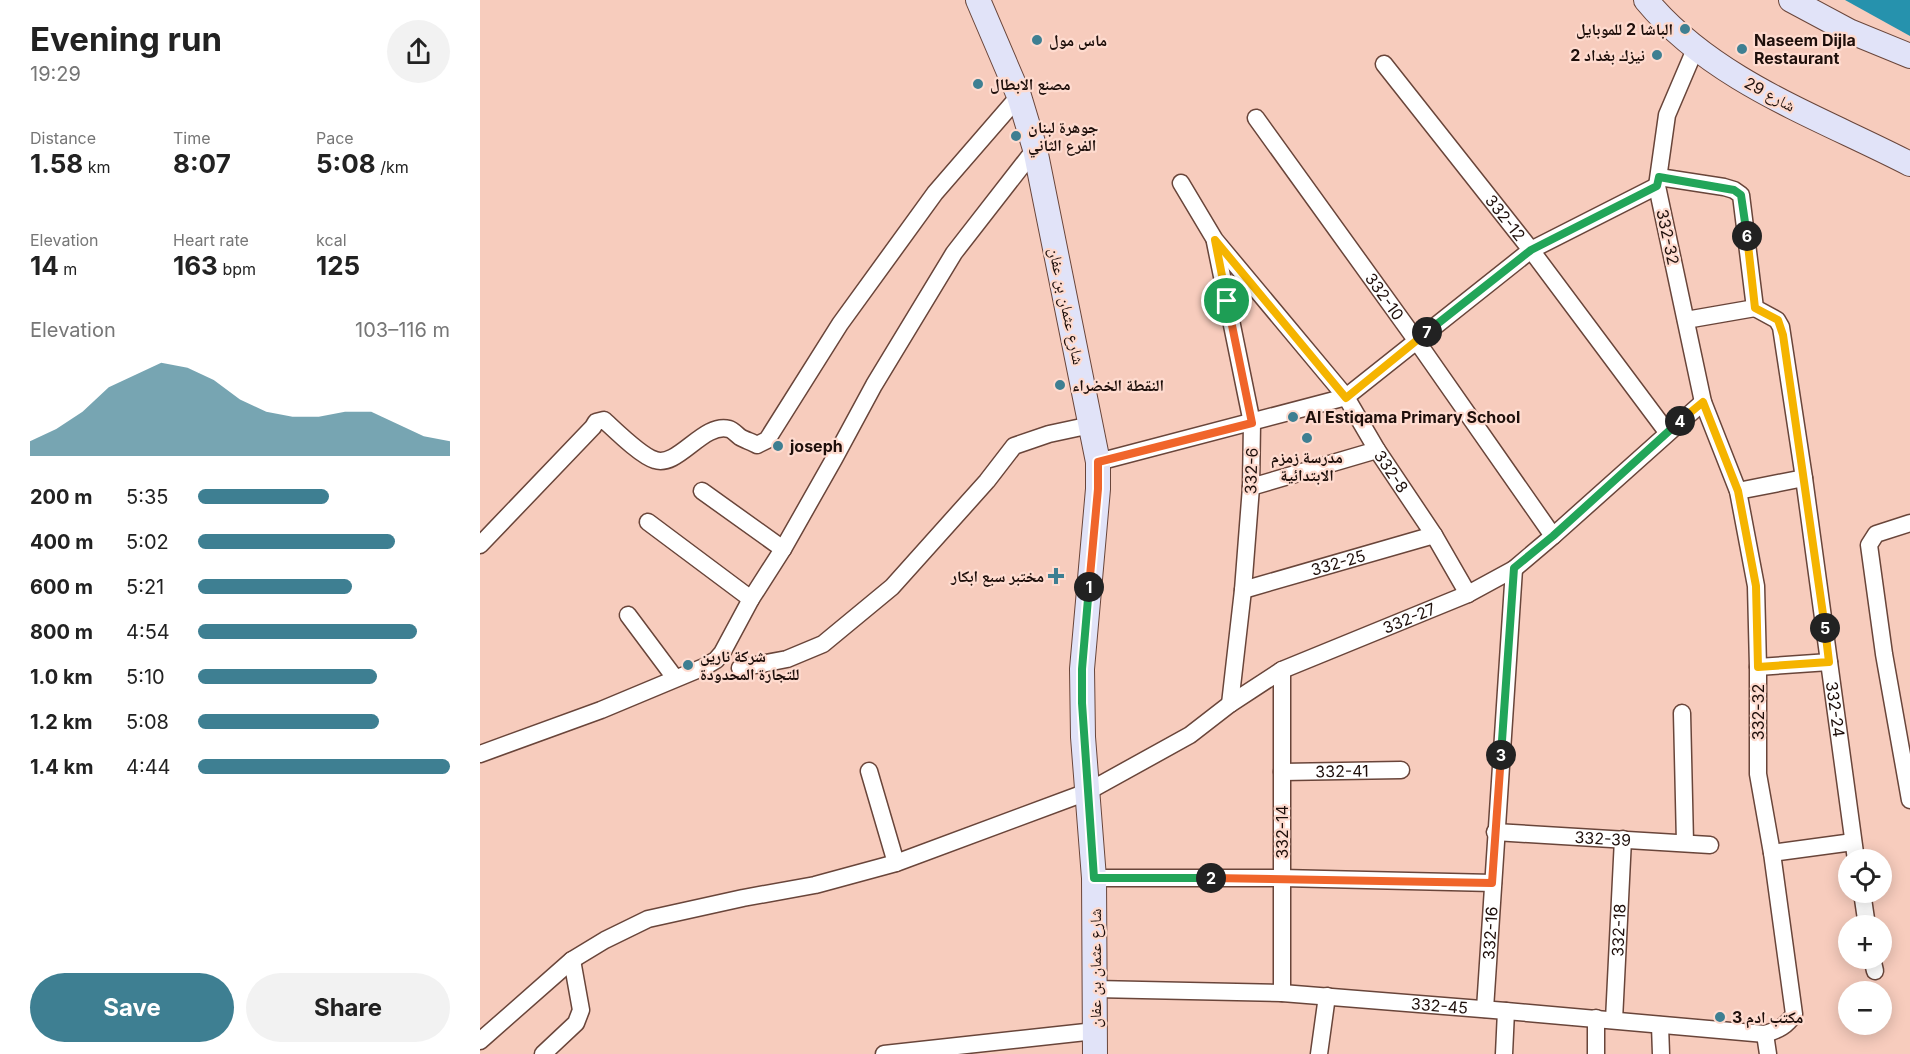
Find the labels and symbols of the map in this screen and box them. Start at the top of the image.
place label: الباشا 2 للموبايل [1576,19,1673,39]
marker: الباشا 2 للموبايل [1678,22,1692,36]
place label: ماس مول [1049,30,1107,50]
place label: Naseem Dijla Restaurant [1754,30,1856,68]
marker: ماس مول [1030,33,1044,47]
marker: Naseem Dijla Restaurant [1735,42,1749,56]
place label: نيزك بغداد 2 [1570,45,1645,65]
marker: نيزك بغداد 2 [1650,48,1664,62]
street label: شارع 29 [1741,72,1799,117]
place label: مصنع الابطال [990,74,1071,95]
marker: مصنع الابطال [971,77,985,91]
place label: جوهرة لبنان الفرع الثاني [1028,117,1098,158]
marker: جوهرة لبنان الفرع الثاني [1009,129,1023,143]
street label: 332-12 [1481,191,1530,245]
street label: 332-32 [1652,207,1684,267]
pin: 6 [1732,221,1762,251]
street label: شارع عثمان بن عفان [1044,246,1089,367]
street label: 332-10 [1361,269,1408,324]
pin [1201,275,1252,326]
pin: 7 [1412,317,1442,347]
place label: النقطة الخضراء [1072,375,1164,395]
marker: النقطة الخضراء [1053,378,1067,392]
pin: 4 [1665,406,1695,436]
place label: Al Estiqama Primary School [1305,407,1520,427]
marker: Al Estiqama Primary School [1286,410,1300,424]
marker: مدرسة زمزم الابتدائية [1300,431,1314,445]
place label: joseph [789,436,843,456]
marker: joseph [771,439,785,453]
street label: 332-8 [1370,446,1413,496]
street label: 332-6 [1240,447,1262,495]
place label: مدرسة زمزم الابتدائية [1271,447,1343,485]
street label: 332-25 [1309,545,1368,580]
place label: مختبر سبع ابكار [950,566,1044,587]
marker: مختبر سبع ابكار [1049,569,1063,583]
pin: 1 [1074,572,1104,602]
street label: 332-27 [1380,598,1438,638]
pin: 5 [1810,613,1840,643]
place label: شركة نارين للتجارة المحدودة [700,646,800,684]
marker: شركة نارين للتجارة المحدودة [681,658,695,672]
street label: 332-24 [1822,680,1849,739]
street label: 332-32 [1748,684,1768,740]
pin: 3 [1486,740,1516,770]
street label: 332-41 [1315,761,1369,781]
street label: 332-14 [1272,805,1292,859]
street label: 332-39 [1574,827,1632,850]
pin: 2 [1196,863,1226,893]
street label: 332-18 [1607,903,1630,957]
street label: 332-16 [1478,906,1502,960]
street label: شارع عثمان بن عفان [1085,908,1106,1028]
street label: 332-45 [1410,993,1469,1018]
place label: مكتب ادم 3 [1732,1007,1803,1029]
marker: مكتب ادم 3 [1713,1010,1727,1024]

